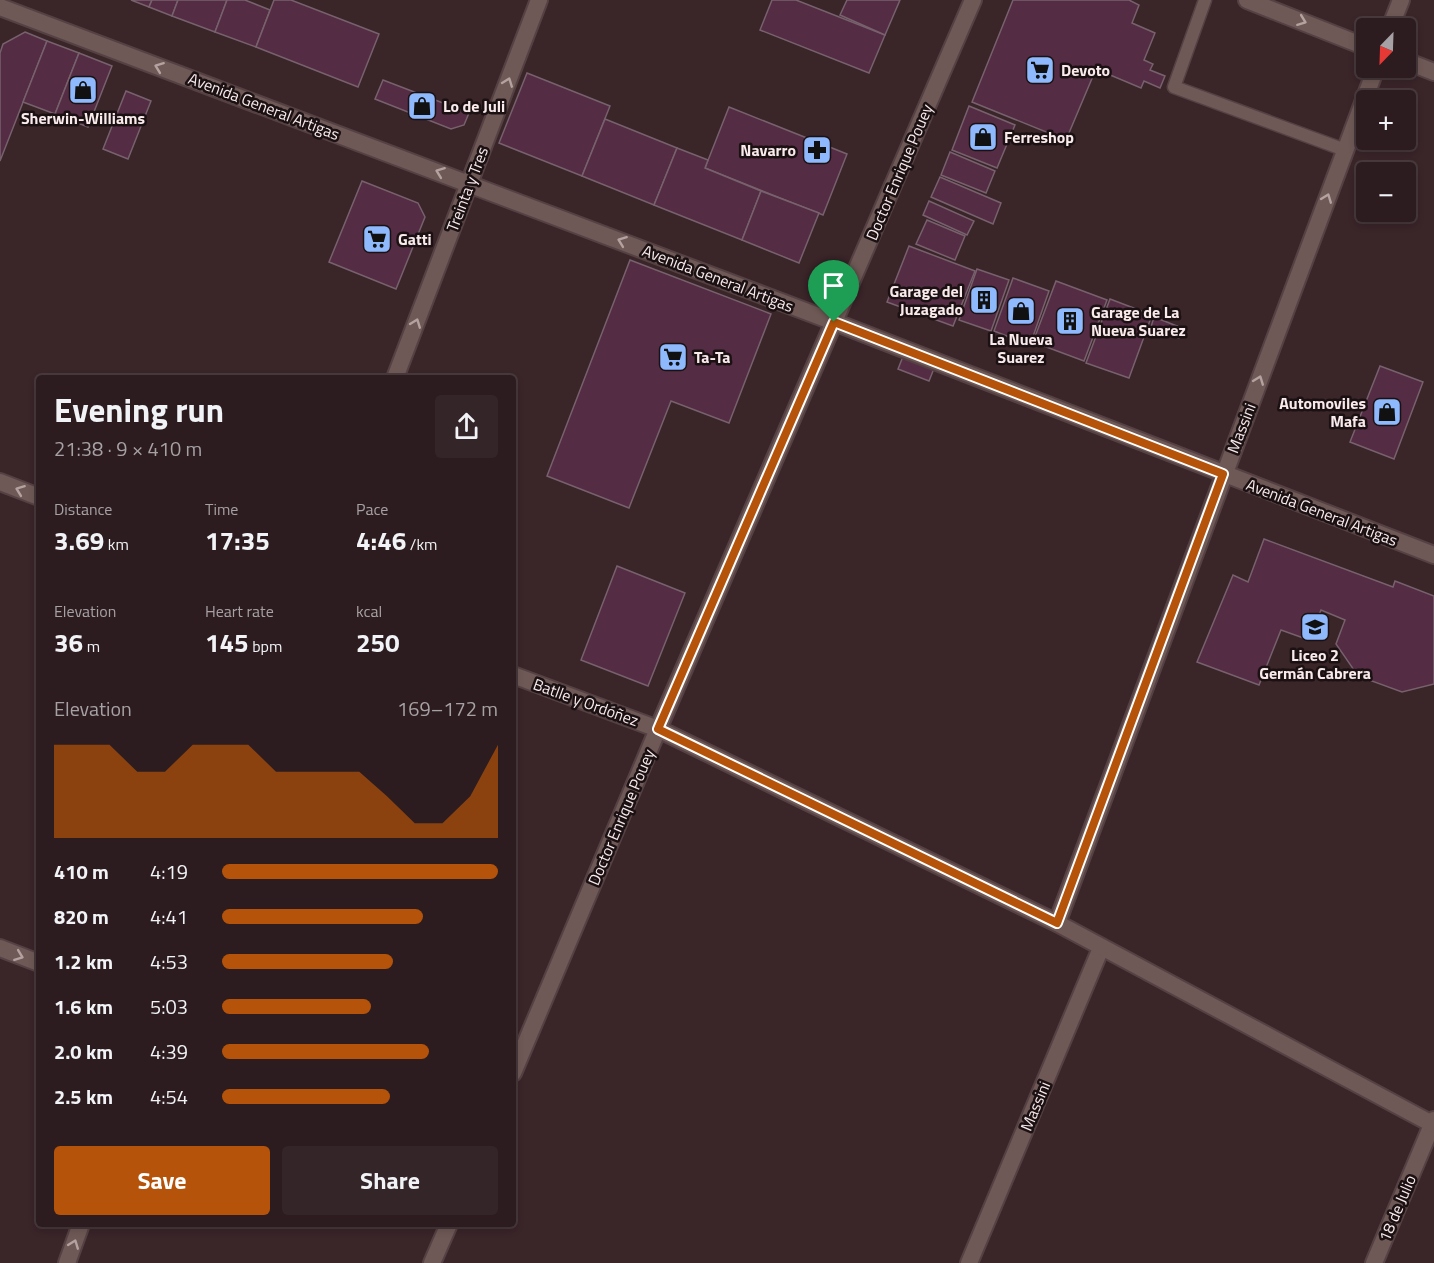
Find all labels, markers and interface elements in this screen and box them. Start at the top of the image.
one-way arrow [1295,14,1306,26]
north arrow [1356,18,1416,78]
map controls [1356,18,1416,222]
supermarket icon: Devoto [1024,54,1056,86]
place label: Devoto [1061,58,1110,82]
one-way arrow [154,61,165,74]
street label: Avenida General Artigas [185,66,343,146]
shop icon: Sherwin-Williams [67,74,99,106]
one-way arrow [501,78,513,89]
shop icon: Lo de Juli [406,90,438,122]
button: + [1356,90,1416,150]
place label: Lo de Juli [443,94,505,118]
street label: Doctor Enrique Pouey [859,100,939,244]
place label: Sherwin-Williams [21,106,145,130]
shop icon: Ferreshop [967,121,999,153]
place label: Ferreshop [1004,125,1074,149]
pharmacy icon: Navarro [801,134,833,166]
place label: Navarro [740,138,796,162]
street label: Treinta y Tres [440,143,494,235]
button: − [1356,162,1416,222]
one-way arrow [435,167,446,180]
one-way arrow [1320,193,1332,204]
supermarket icon: Gatti [361,223,393,255]
place label: Gatti [398,227,432,251]
one-way arrow [617,236,628,249]
street label: Avenida General Artigas [639,238,797,318]
pin [808,260,859,322]
icon: arrive [817,269,850,302]
place label: Garage del Juzagado [889,279,963,321]
building icon: Garage del Juzagado [968,284,1000,316]
shop icon: La Nueva Suarez [1005,295,1037,327]
place label: Garage de La Nueva Suarez [1091,300,1186,342]
building icon: Garage de La Nueva Suarez [1054,305,1086,337]
one-way arrow [409,319,421,330]
place label: La Nueva Suarez [989,327,1053,369]
supermarket icon: Ta-Ta [657,341,689,373]
place label: Ta-Ta [694,345,731,369]
one-way arrow [1251,375,1264,386]
text: Evening run [54,385,224,435]
place label: Automoviles Mafa [1279,391,1366,433]
button: share [435,395,498,458]
shop icon: Automoviles Mafa [1371,396,1403,428]
street label: Massini [1220,399,1262,457]
text: 21:38 · 9 × 410 m [54,433,202,464]
street label: Avenida General Artigas [1243,472,1401,552]
one-way arrow [15,484,25,497]
text: Distance [54,497,112,521]
text: Time [205,497,238,521]
text: Pace [356,497,388,521]
text: 3.69 [54,521,104,560]
text: 17:35 [205,521,270,560]
text: 4:46 [356,521,406,560]
text: km [104,532,129,556]
text: /km [406,532,438,556]
text: Elevation [54,599,116,623]
text: Heart rate [205,599,274,623]
text: kcal [356,599,382,623]
school or university icon: Liceo 2 Germán Cabrera [1299,611,1331,643]
text: 36 [54,623,83,662]
text: 145 [205,623,249,662]
text: 250 [356,623,400,662]
text: m [83,634,100,658]
text: bpm [249,634,282,658]
place label: Liceo 2 Germán Cabrera [1259,643,1371,685]
street label: Batlle y Ordóñez [530,672,642,732]
text: Elevation [54,693,132,724]
text: 169–172 m [397,693,498,724]
street label: Doctor Enrique Pouey [581,745,661,889]
text: 410 m [54,856,109,887]
text: 4:19 [150,856,188,887]
text: 820 m [54,901,109,932]
text: 4:41 [150,901,188,932]
text: 1.2 km [54,946,113,977]
text: 4:53 [150,946,188,977]
one-way arrow [14,948,24,961]
text: 1.6 km [54,991,113,1022]
text: 5:03 [150,991,188,1022]
text: 2.0 km [54,1036,113,1067]
text: 4:39 [150,1036,188,1067]
street label: Massini [1014,1077,1056,1135]
text: 2.5 km [54,1081,113,1112]
text: 4:54 [150,1081,188,1112]
button: Save [54,1146,270,1215]
button: Share [282,1146,498,1215]
street label: 18 de Julio [1372,1171,1422,1245]
one-way arrow [67,1239,79,1250]

